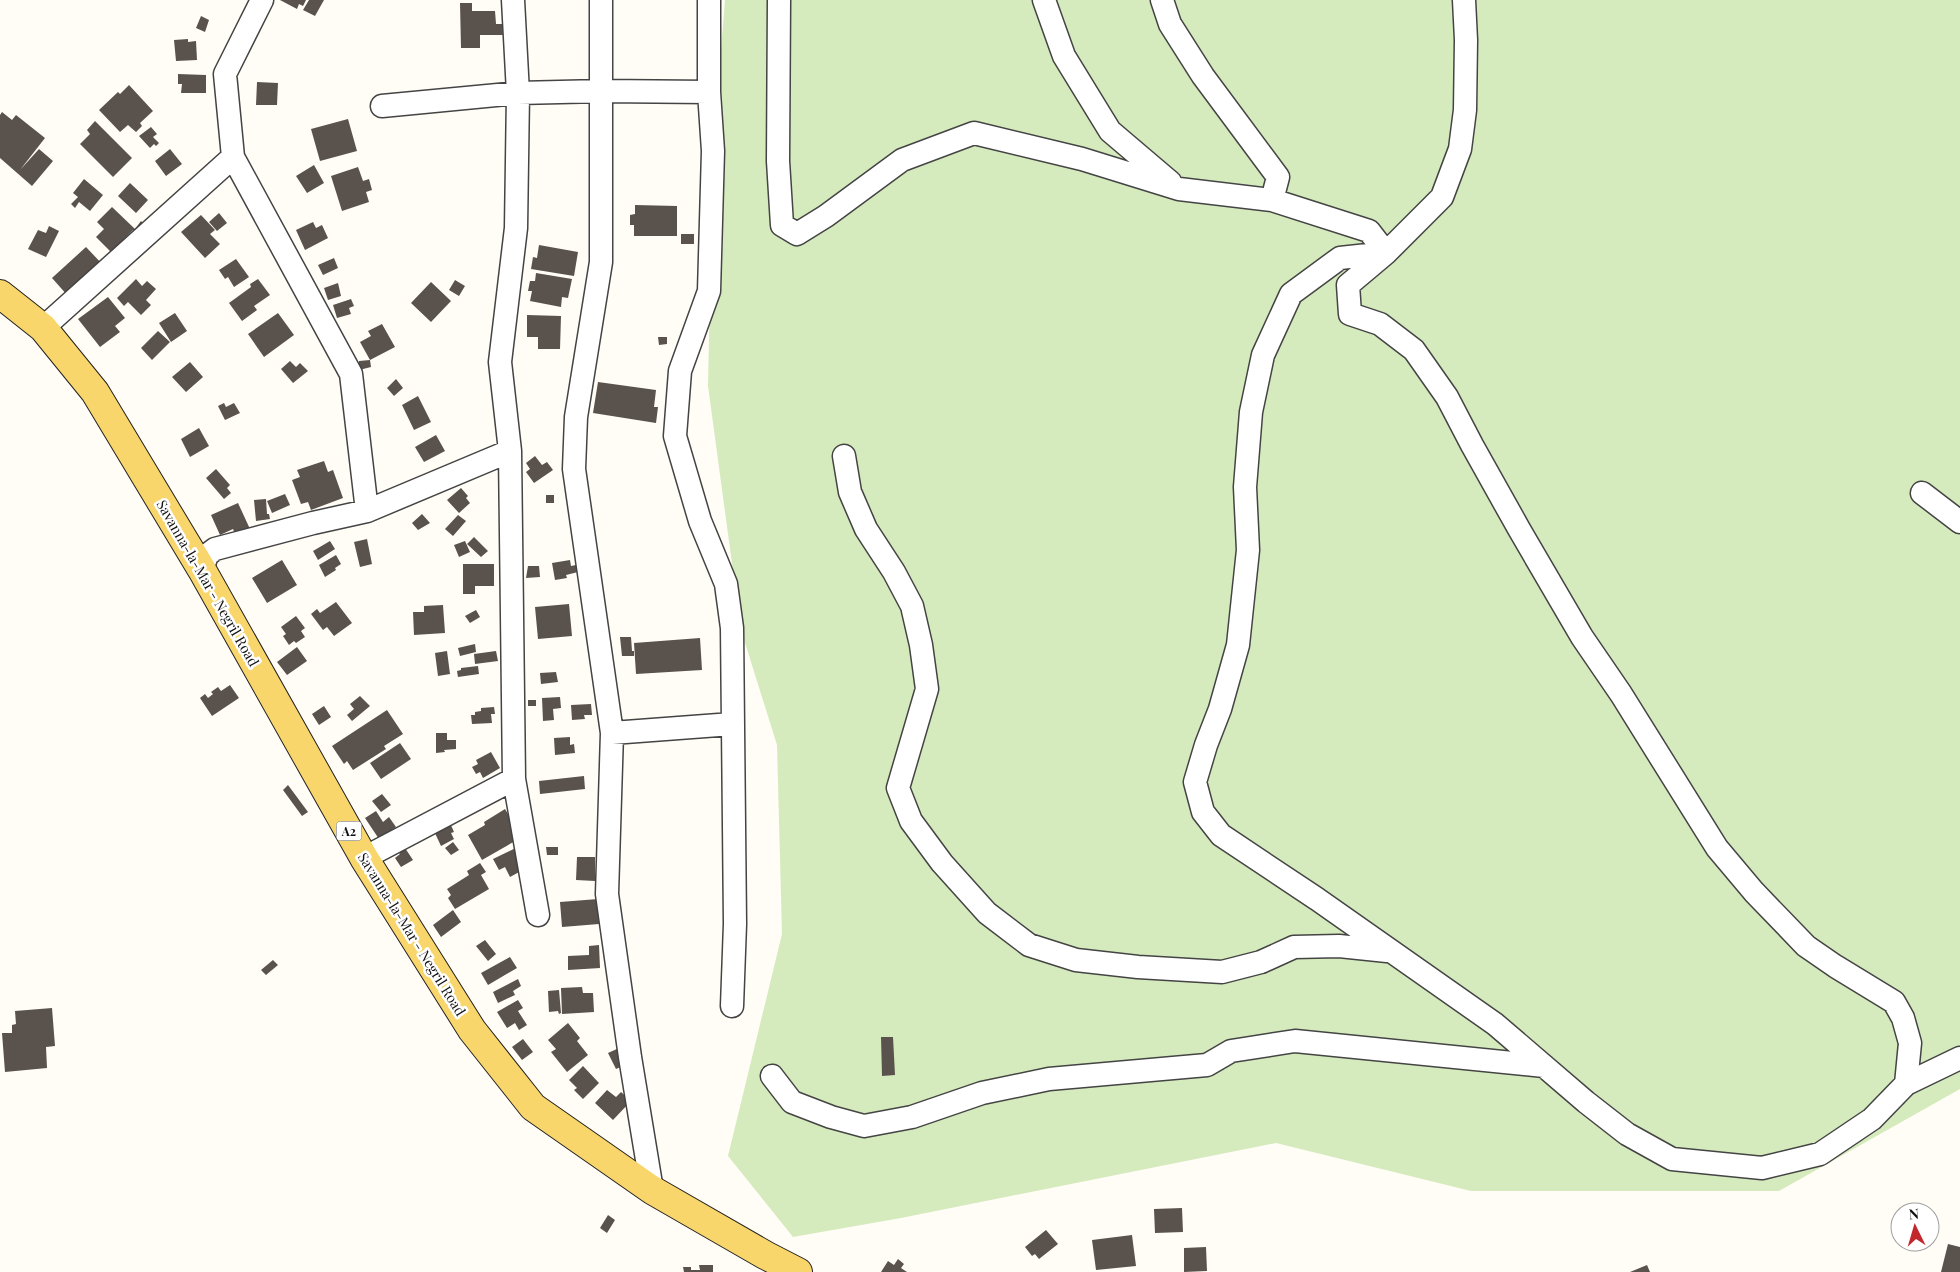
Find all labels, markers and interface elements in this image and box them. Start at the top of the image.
street label: Savanna-la-Mar - Negril Road [152,496,264,670]
road number: A2 [336,821,362,840]
street label: Savanna-la-Mar - Negril Road [354,849,470,1019]
north arrow [1890,1202,1940,1252]
text: N [1908,1204,1920,1223]

